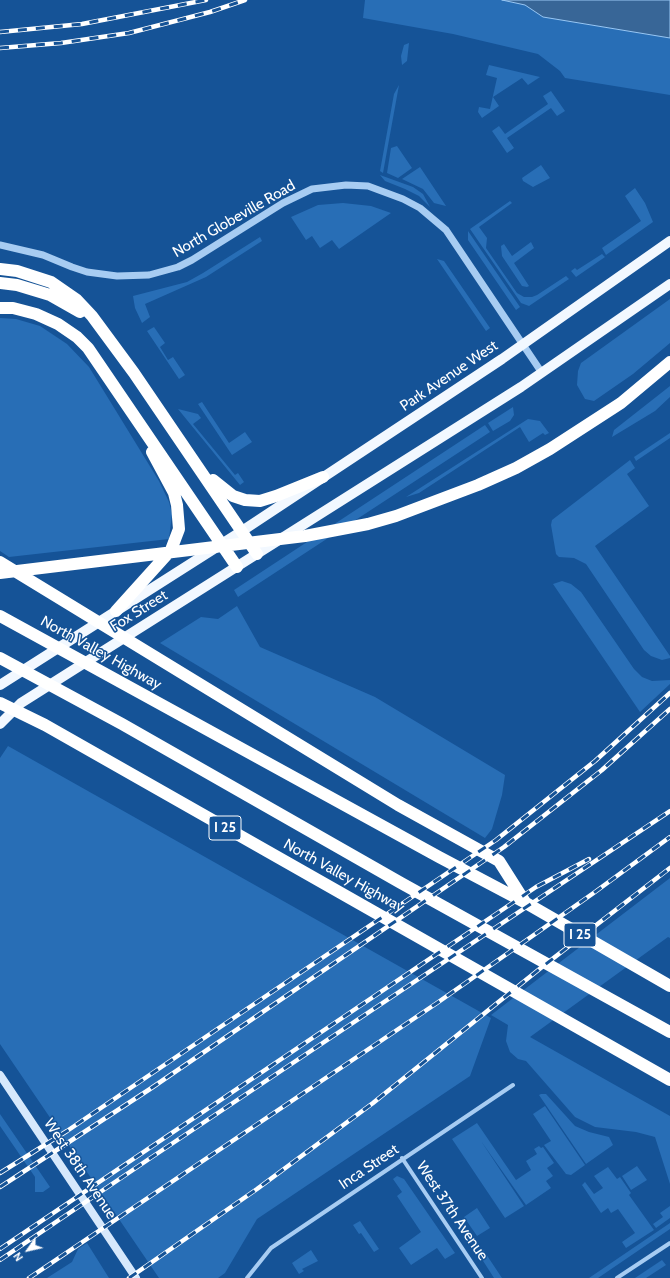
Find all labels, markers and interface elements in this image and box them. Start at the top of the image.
street label: North Globeville Road [169,177,299,261]
street label: Park Avenue West [397,337,501,415]
street label: Fox Street [107,586,171,636]
street label: North Valley Highway [37,612,165,694]
road number: I 25 [209,816,241,840]
street label: North Valley Highway [280,835,408,917]
road number: I 25 [564,923,596,947]
street label: West 38th Avenue [40,1115,120,1223]
street label: Inca Street [336,1141,402,1193]
street label: West 37th Avenue [412,1158,492,1264]
north arrow [8,1230,48,1270]
text: N [10,1250,26,1264]

